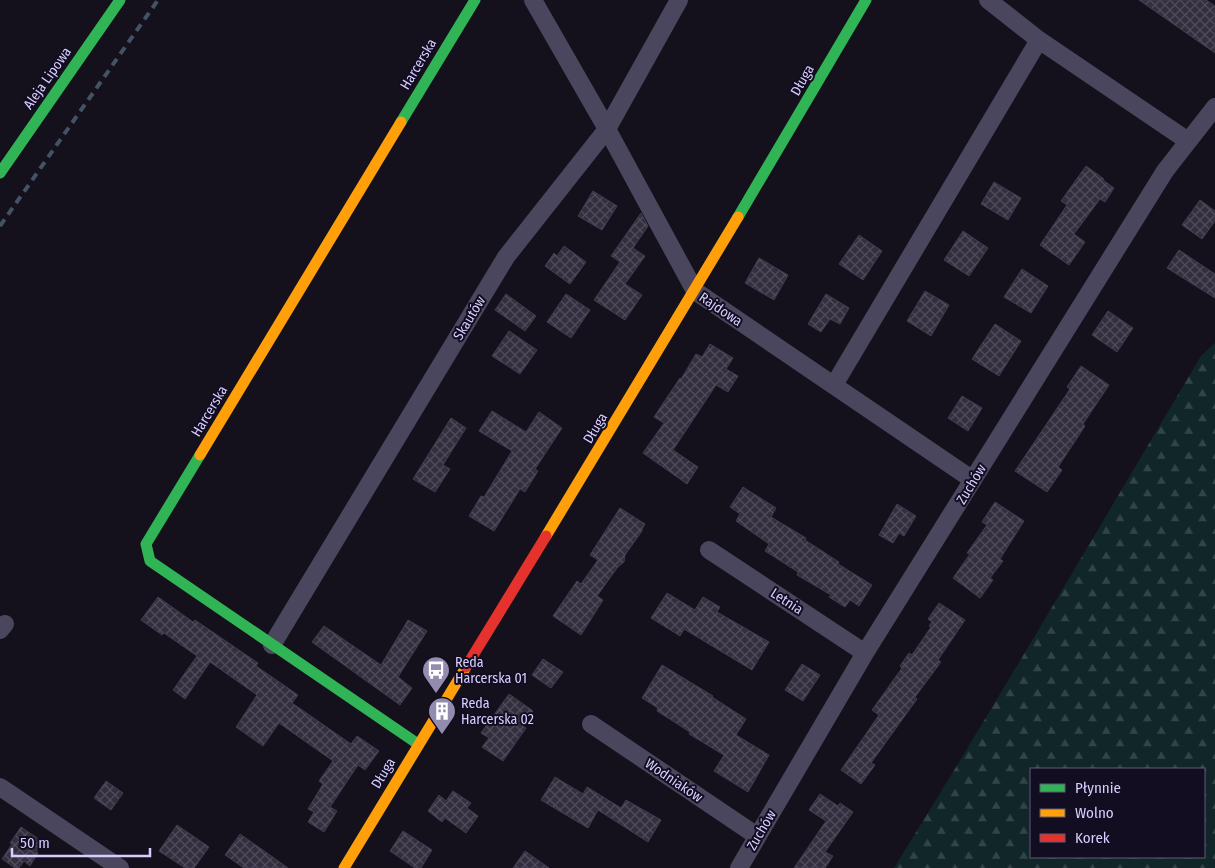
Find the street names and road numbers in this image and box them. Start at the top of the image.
street label: Harcerska [397,36,440,93]
street label: Aleja Lipowa [20,44,75,113]
street label: Długa [787,62,818,99]
street label: Rajdowa [696,289,746,330]
street label: Skautów [450,293,489,343]
street label: Harcerska [188,383,231,440]
street label: Długa [580,410,611,447]
street label: Zuchów [953,461,990,507]
street label: Letnia [767,585,806,618]
street label: Długa [368,755,399,792]
street label: Wodniaków [642,755,706,806]
street label: Zuchów [743,807,780,853]

